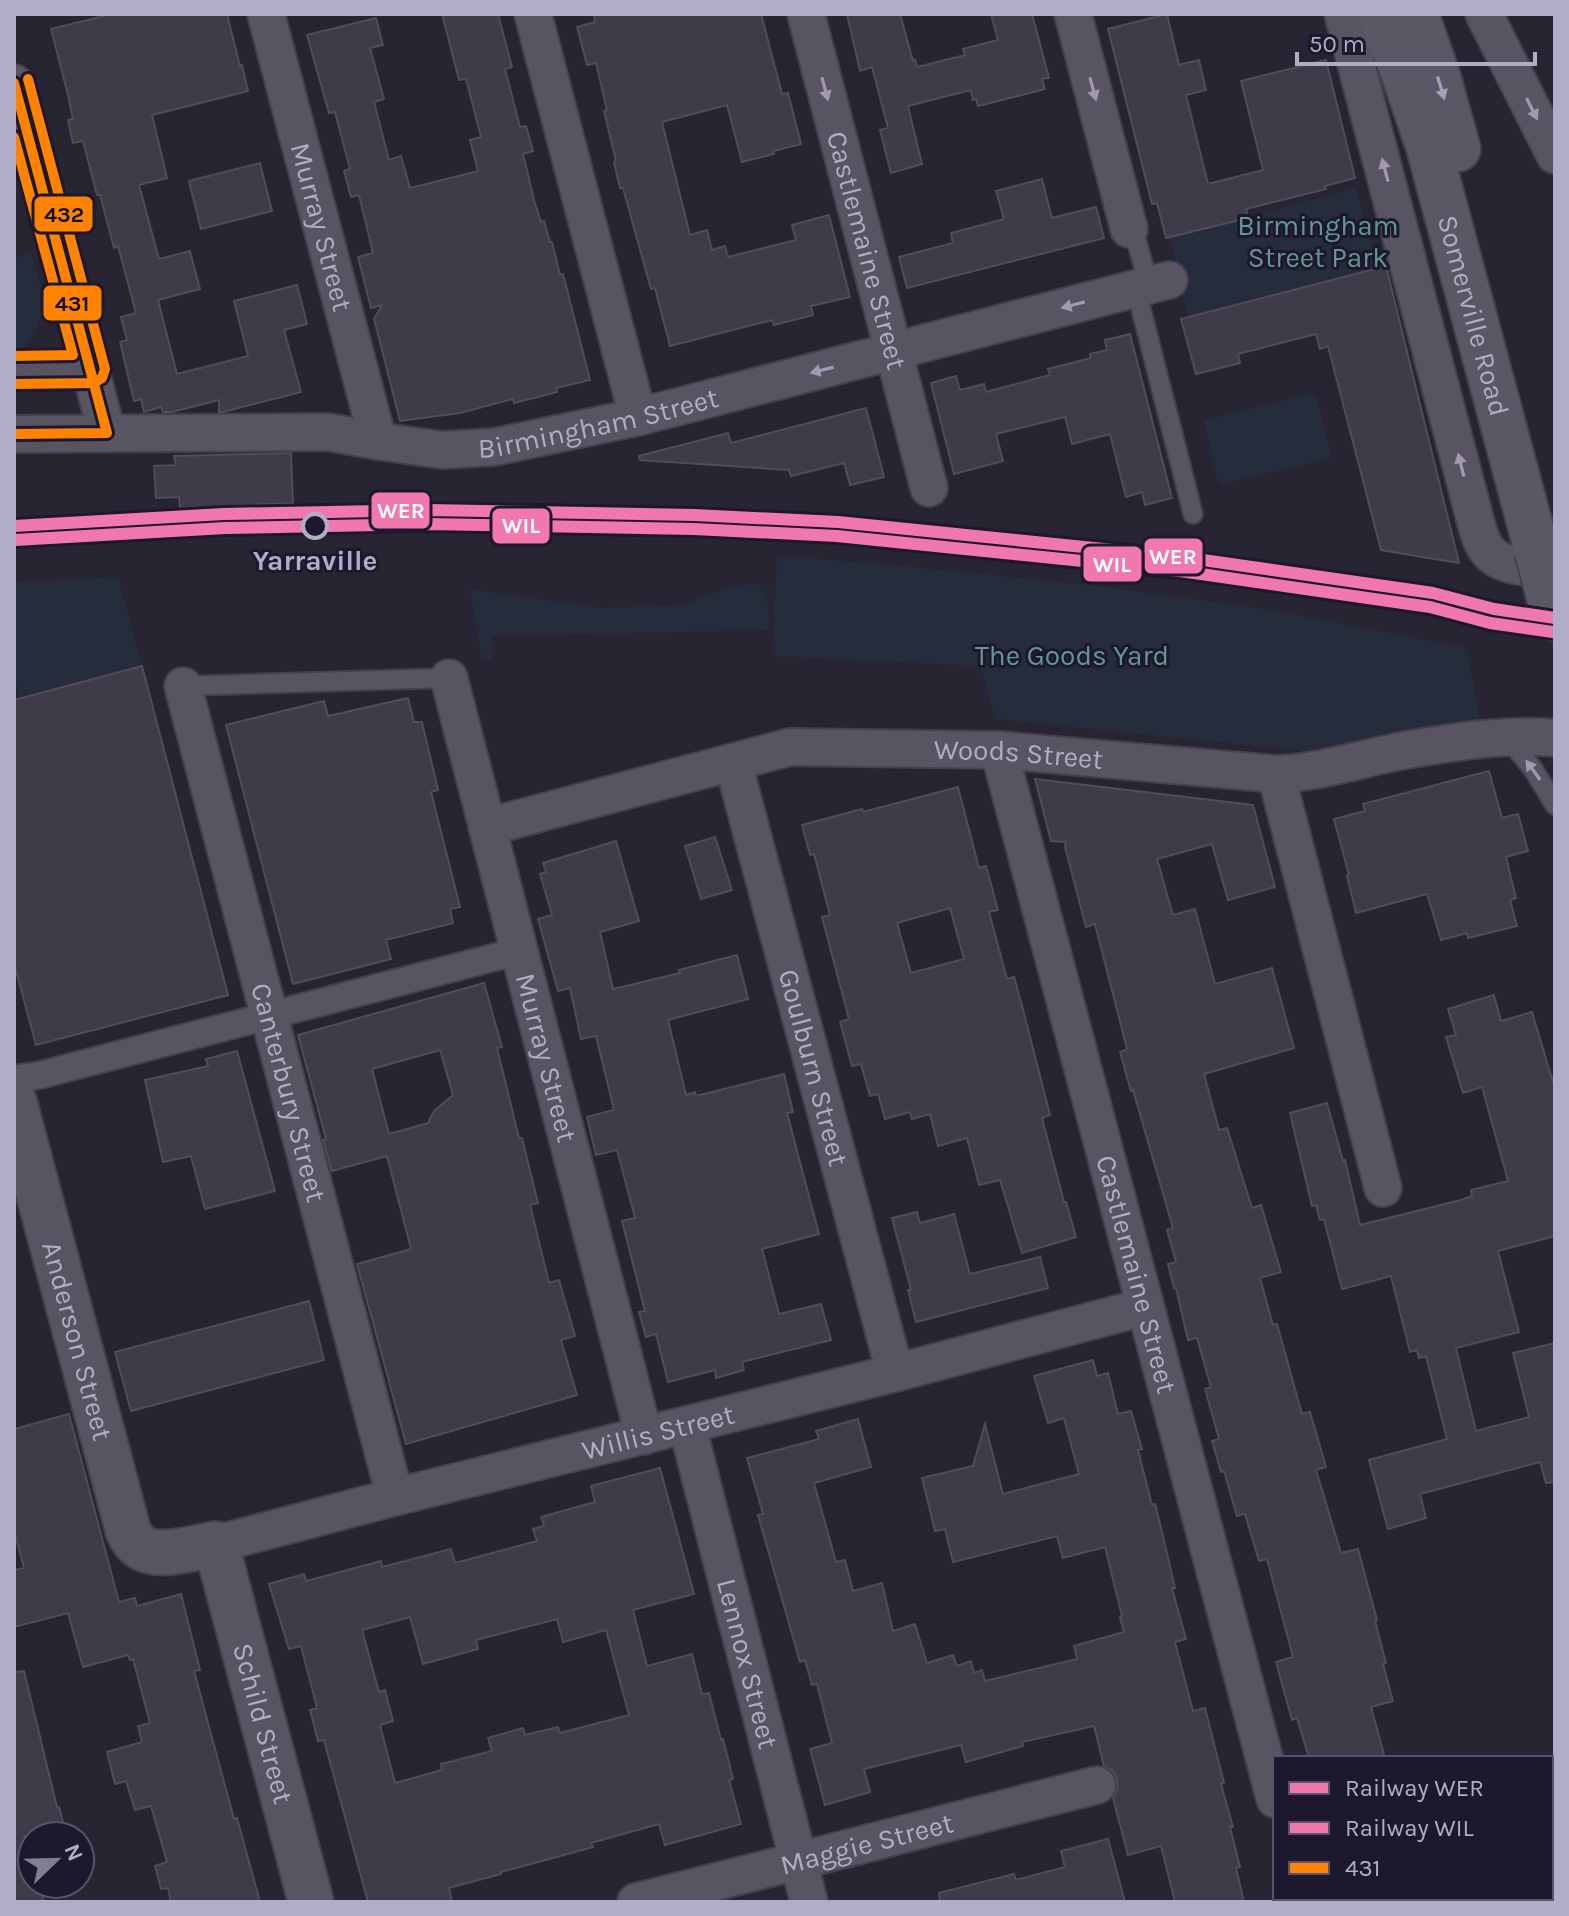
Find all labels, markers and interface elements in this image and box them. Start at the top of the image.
scale bar [1297,16,1535,66]
text: 50 m [1309,30,1365,58]
one-way arrow [1435,76,1448,100]
one-way arrow [820,77,832,102]
one-way arrow [1087,78,1100,102]
one-way arrow [1525,97,1539,120]
street label: Castlemaine Street [820,128,914,373]
street label: Murray Street [283,139,359,315]
one-way arrow [1378,157,1390,182]
line badge: 432 [33,195,94,233]
text: 432 [44,202,84,228]
park label: Birmingham Street Park [1237,209,1399,274]
street label: Somerville Road [1431,211,1516,420]
line badge: 431 [42,284,103,322]
text: 431 [55,291,89,317]
one-way arrow [1061,299,1085,312]
one-way arrow [809,365,834,377]
street label: Birmingham Street [477,381,722,465]
one-way arrow [1454,453,1466,478]
line badge: WER [370,491,431,530]
text: WER [377,498,425,524]
line badge: WIL [491,507,551,545]
marker: Yarraville [302,513,328,539]
text: WIL [502,513,540,539]
line badge: WER [1143,537,1204,575]
place label: Yarraville [253,544,377,577]
text: WER [1149,544,1197,570]
line badge: WIL [1082,545,1143,583]
text: WIL [1093,552,1131,578]
park label: The Goods Yard [975,639,1169,672]
street label: Woods Street [934,733,1104,776]
one-way arrow [1526,760,1542,780]
street label: Goulburn Street [772,966,855,1170]
street label: Murray Street [509,970,584,1146]
street label: Canterbury Street [244,980,333,1205]
street label: Castlemaine Street [1089,1152,1184,1397]
street label: Anderson Street [35,1238,119,1444]
street label: Willis Street [579,1398,738,1467]
street label: Lennox Street [710,1575,785,1752]
street label: Schild Street [226,1640,300,1807]
legend [1273,1756,1553,1900]
text: Railway WER [1345,1774,1484,1802]
street label: Maggie Street [777,1806,957,1882]
text: Railway WIL [1345,1814,1474,1842]
north arrow [16,1820,96,1900]
text: N [58,1840,89,1865]
text: 431 [1345,1854,1381,1882]

